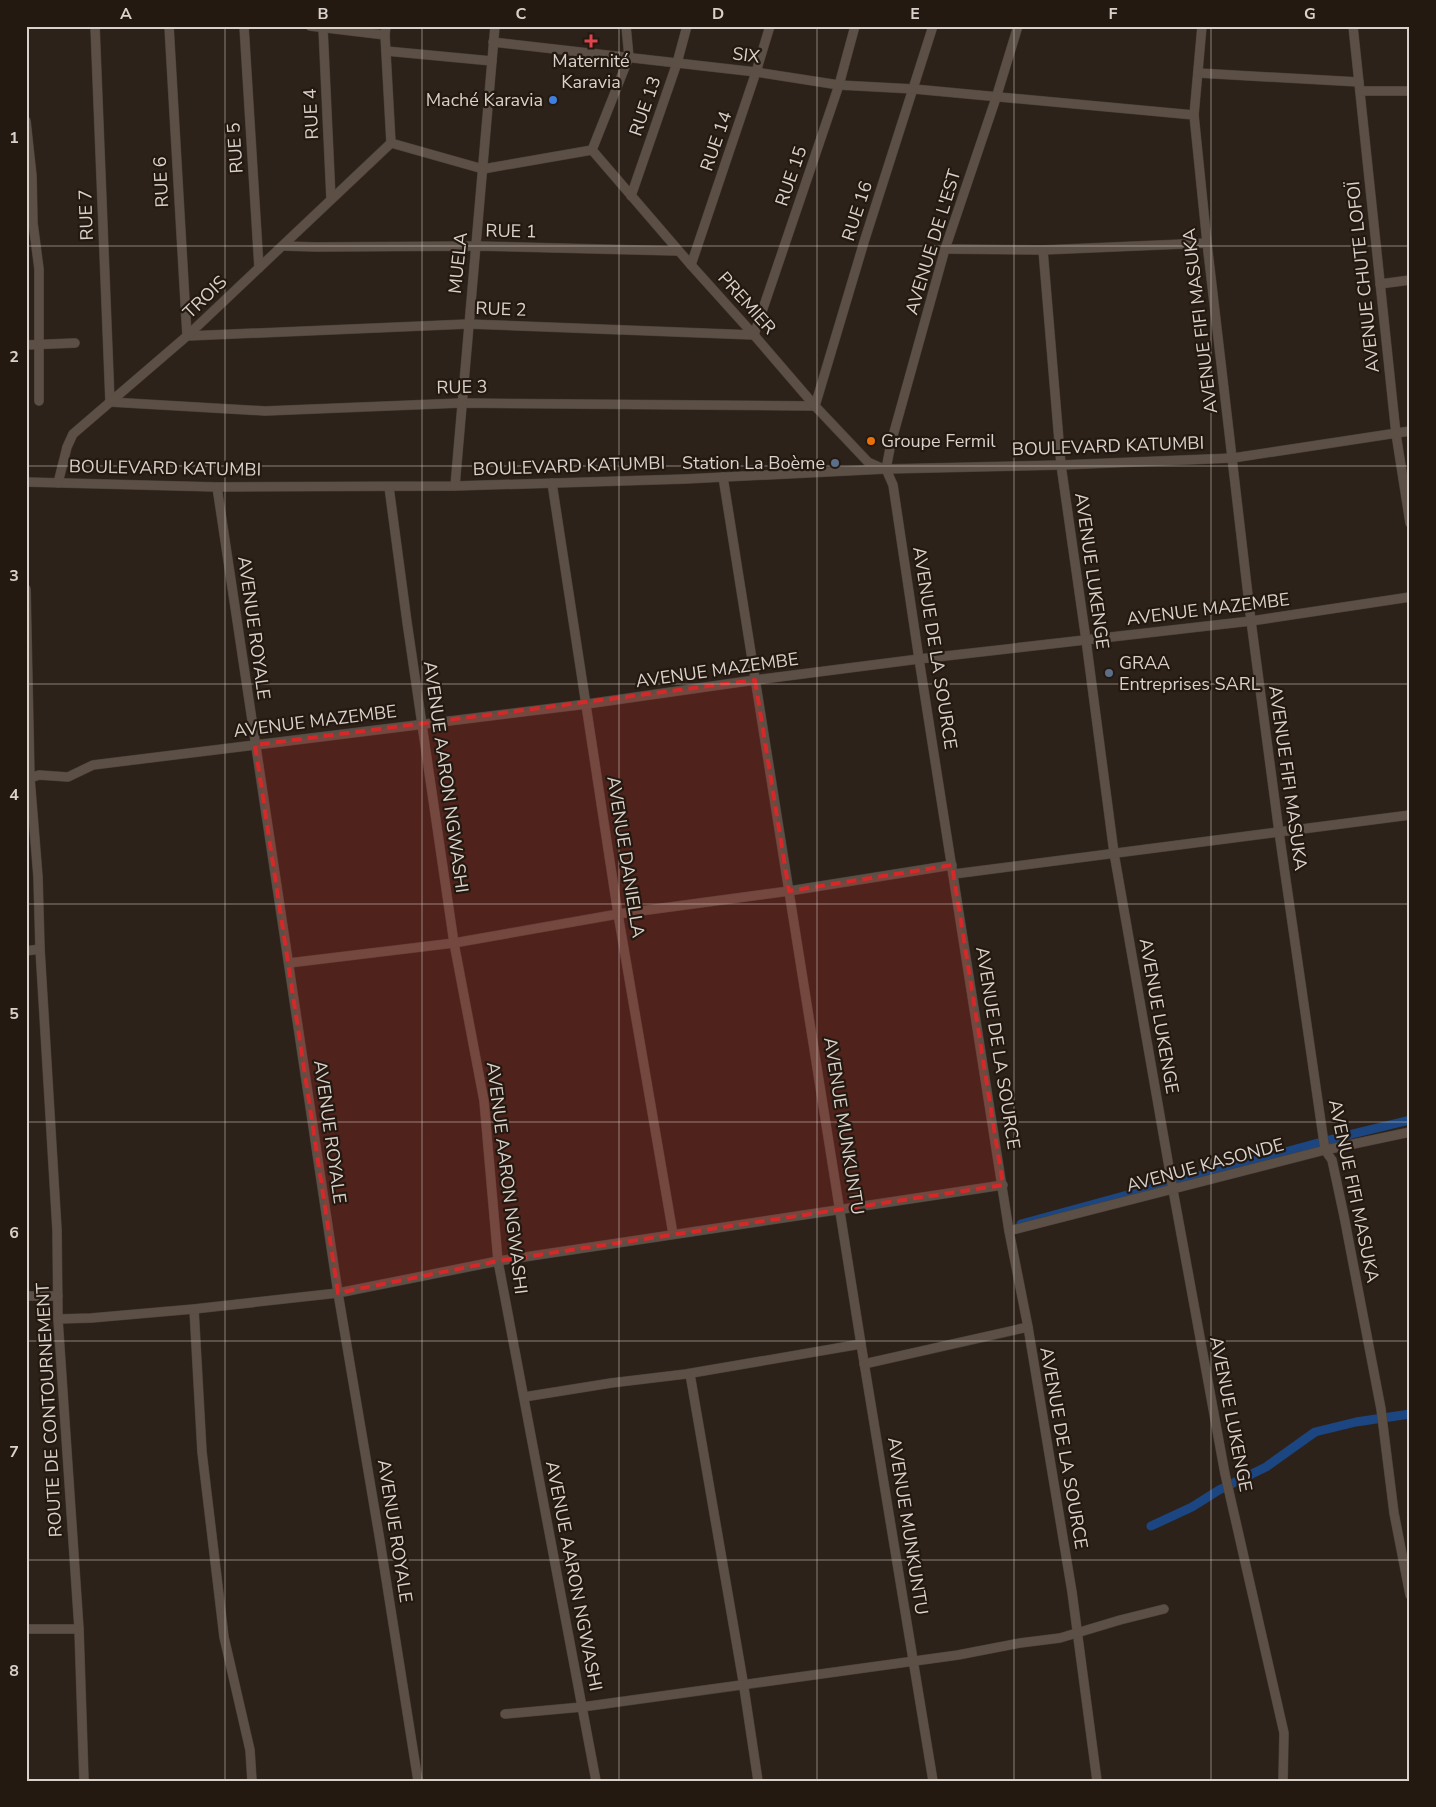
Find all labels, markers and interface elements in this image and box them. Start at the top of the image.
text: A [120,3,132,25]
text: B [317,3,329,25]
text: C [516,3,527,25]
text: D [712,3,724,25]
text: E [910,3,920,25]
text: F [1109,3,1118,25]
text: G [1304,3,1316,25]
marker: Maternité Karavia [584,34,598,48]
street label: SIX [731,41,761,69]
place label: Maternité Karavia [552,49,630,94]
street label: RUE 13 [624,73,666,139]
street label: RUE 4 [298,88,324,140]
place label: Maché Karavia [426,88,543,112]
marker: Maché Karavia [547,94,559,106]
street label: RUE 14 [695,108,737,174]
street label: RUE 5 [221,122,249,174]
text: 1 [9,127,19,149]
street label: RUE 15 [770,143,812,209]
street label: RUE 6 [148,156,174,208]
street label: AVENUE DE L'EST [899,166,967,318]
street label: RUE 16 [836,178,878,244]
street label: AVENUE CHUTE LOFOÏ [1341,180,1385,374]
street label: RUE 7 [73,189,99,241]
street label: RUE 1 [485,219,537,243]
street label: AVENUE FIFI MASUKA [1177,227,1223,415]
street label: MUELA [443,231,473,295]
street label: PREMIER [712,267,782,339]
street label: TROIS [178,270,232,324]
street label: RUE 2 [475,296,527,322]
text: 2 [9,346,19,368]
street label: RUE 3 [436,375,488,399]
place label: Groupe Fermil [881,429,996,453]
street label: BOULEVARD KATUMBI [1011,431,1205,461]
marker: Groupe Fermil [865,435,877,447]
street label: BOULEVARD KATUMBI [472,451,666,481]
place label: Station La Boème [682,451,825,475]
street label: BOULEVARD KATUMBI [69,454,261,482]
marker: Station La Boème [829,457,841,469]
street label: AVENUE LUKENGE [1069,491,1115,651]
street label: AVENUE DE LA SOURCE [907,545,963,751]
street label: AVENUE ROYALE [232,555,276,701]
text: 3 [9,565,19,587]
street label: AVENUE MAZEMBE [1125,587,1291,631]
street label: AVENUE MAZEMBE [634,647,800,693]
place label: GRAA Entreprises SARL [1119,651,1261,696]
street label: AVENUE AARON NGWASHI [418,659,474,895]
marker: GRAA Entreprises SARL [1103,667,1115,679]
street label: AVENUE FIFI MASUKA [1263,684,1313,872]
street label: AVENUE MAZEMBE [232,699,398,743]
street label: AVENUE DANIELLA [601,774,651,940]
text: 4 [9,784,19,806]
street label: AVENUE LUKENGE [1133,936,1185,1096]
street label: AVENUE DE LA SOURCE [970,945,1026,1151]
text: 5 [9,1003,19,1025]
street label: AVENUE MUNKUNTU [818,1035,870,1217]
street label: AVENUE ROYALE [308,1059,352,1205]
street label: AVENUE AARON NGWASHI [481,1060,533,1296]
street label: AVENUE FIFI MASUKA [1323,1097,1385,1285]
street label: AVENUE KASONDE [1123,1132,1287,1198]
text: 6 [9,1222,19,1244]
street label: ROUTE DE CONTOURNEMENT [30,1282,68,1538]
street label: AVENUE LUKENGE [1204,1334,1258,1494]
street label: AVENUE DE LA SOURCE [1034,1345,1094,1551]
street label: AVENUE MUNKUNTU [882,1435,934,1617]
text: 7 [9,1441,19,1463]
street label: AVENUE ROYALE [372,1458,418,1604]
street label: AVENUE AARON NGWASHI [540,1459,608,1693]
text: 8 [9,1660,19,1682]

